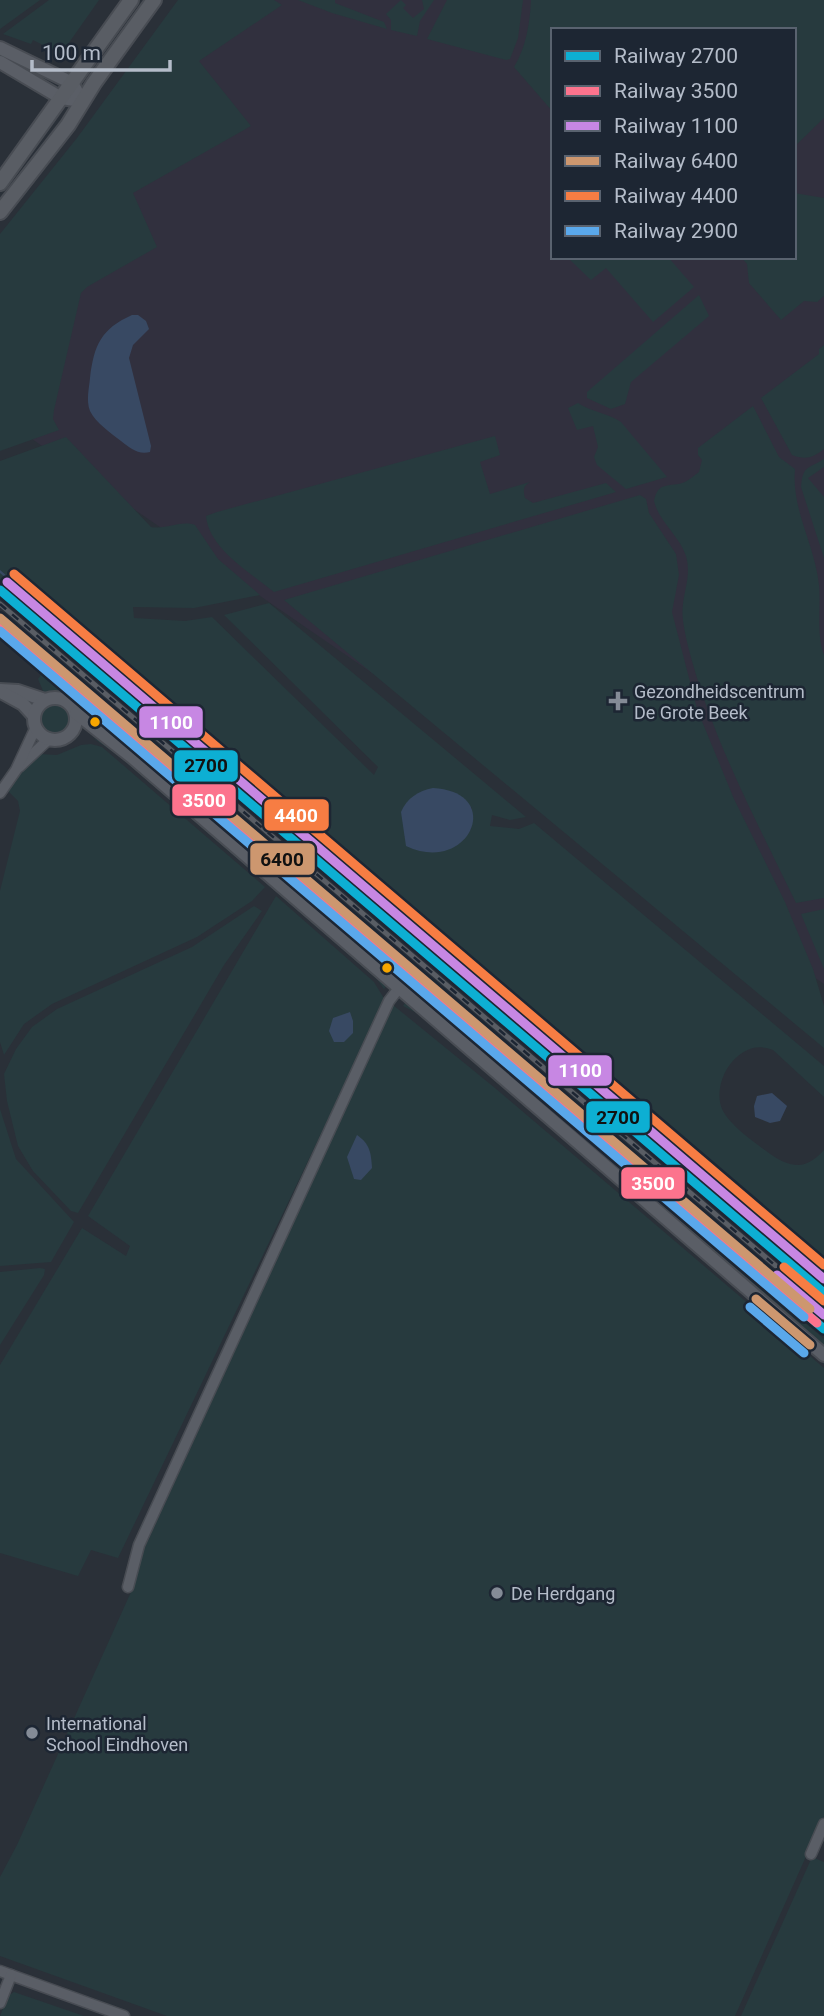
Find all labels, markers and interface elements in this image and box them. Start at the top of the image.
scale bar [32,28,170,72]
legend [551,28,796,259]
text: 100 m [42,41,101,65]
text: Railway 2700 [614,44,738,68]
text: Railway 3500 [614,79,738,103]
text: Railway 1100 [614,114,738,138]
text: Railway 6400 [614,149,738,173]
text: Railway 4400 [614,184,738,208]
text: Railway 2900 [614,219,738,243]
place label: Gezondheidscentrum De Grote Beek [634,681,805,723]
marker: Gezondheidscentrum De Grote Beek [608,691,628,711]
line badge: 1100 [138,705,204,739]
text: 1100 [149,711,193,734]
unlabelled marker [88,715,102,729]
line badge: 2700 [173,749,239,783]
text: 2700 [184,754,228,777]
line badge: 3500 [171,783,237,817]
text: 3500 [182,789,226,812]
line badge: 4400 [263,798,330,832]
text: 4400 [274,804,318,827]
line badge: 6400 [249,842,316,876]
text: 6400 [260,848,304,871]
unlabelled marker [380,961,394,975]
line badge: 1100 [547,1054,613,1087]
text: 1100 [558,1059,602,1082]
line badge: 2700 [585,1100,651,1134]
text: 2700 [596,1106,640,1129]
line badge: 3500 [620,1166,686,1200]
text: 3500 [631,1172,675,1195]
place label: De Herdgang [511,1583,615,1604]
marker: De Herdgang [489,1585,505,1601]
place label: International School Eindhoven [46,1713,188,1755]
marker: International School Eindhoven [24,1725,40,1741]

